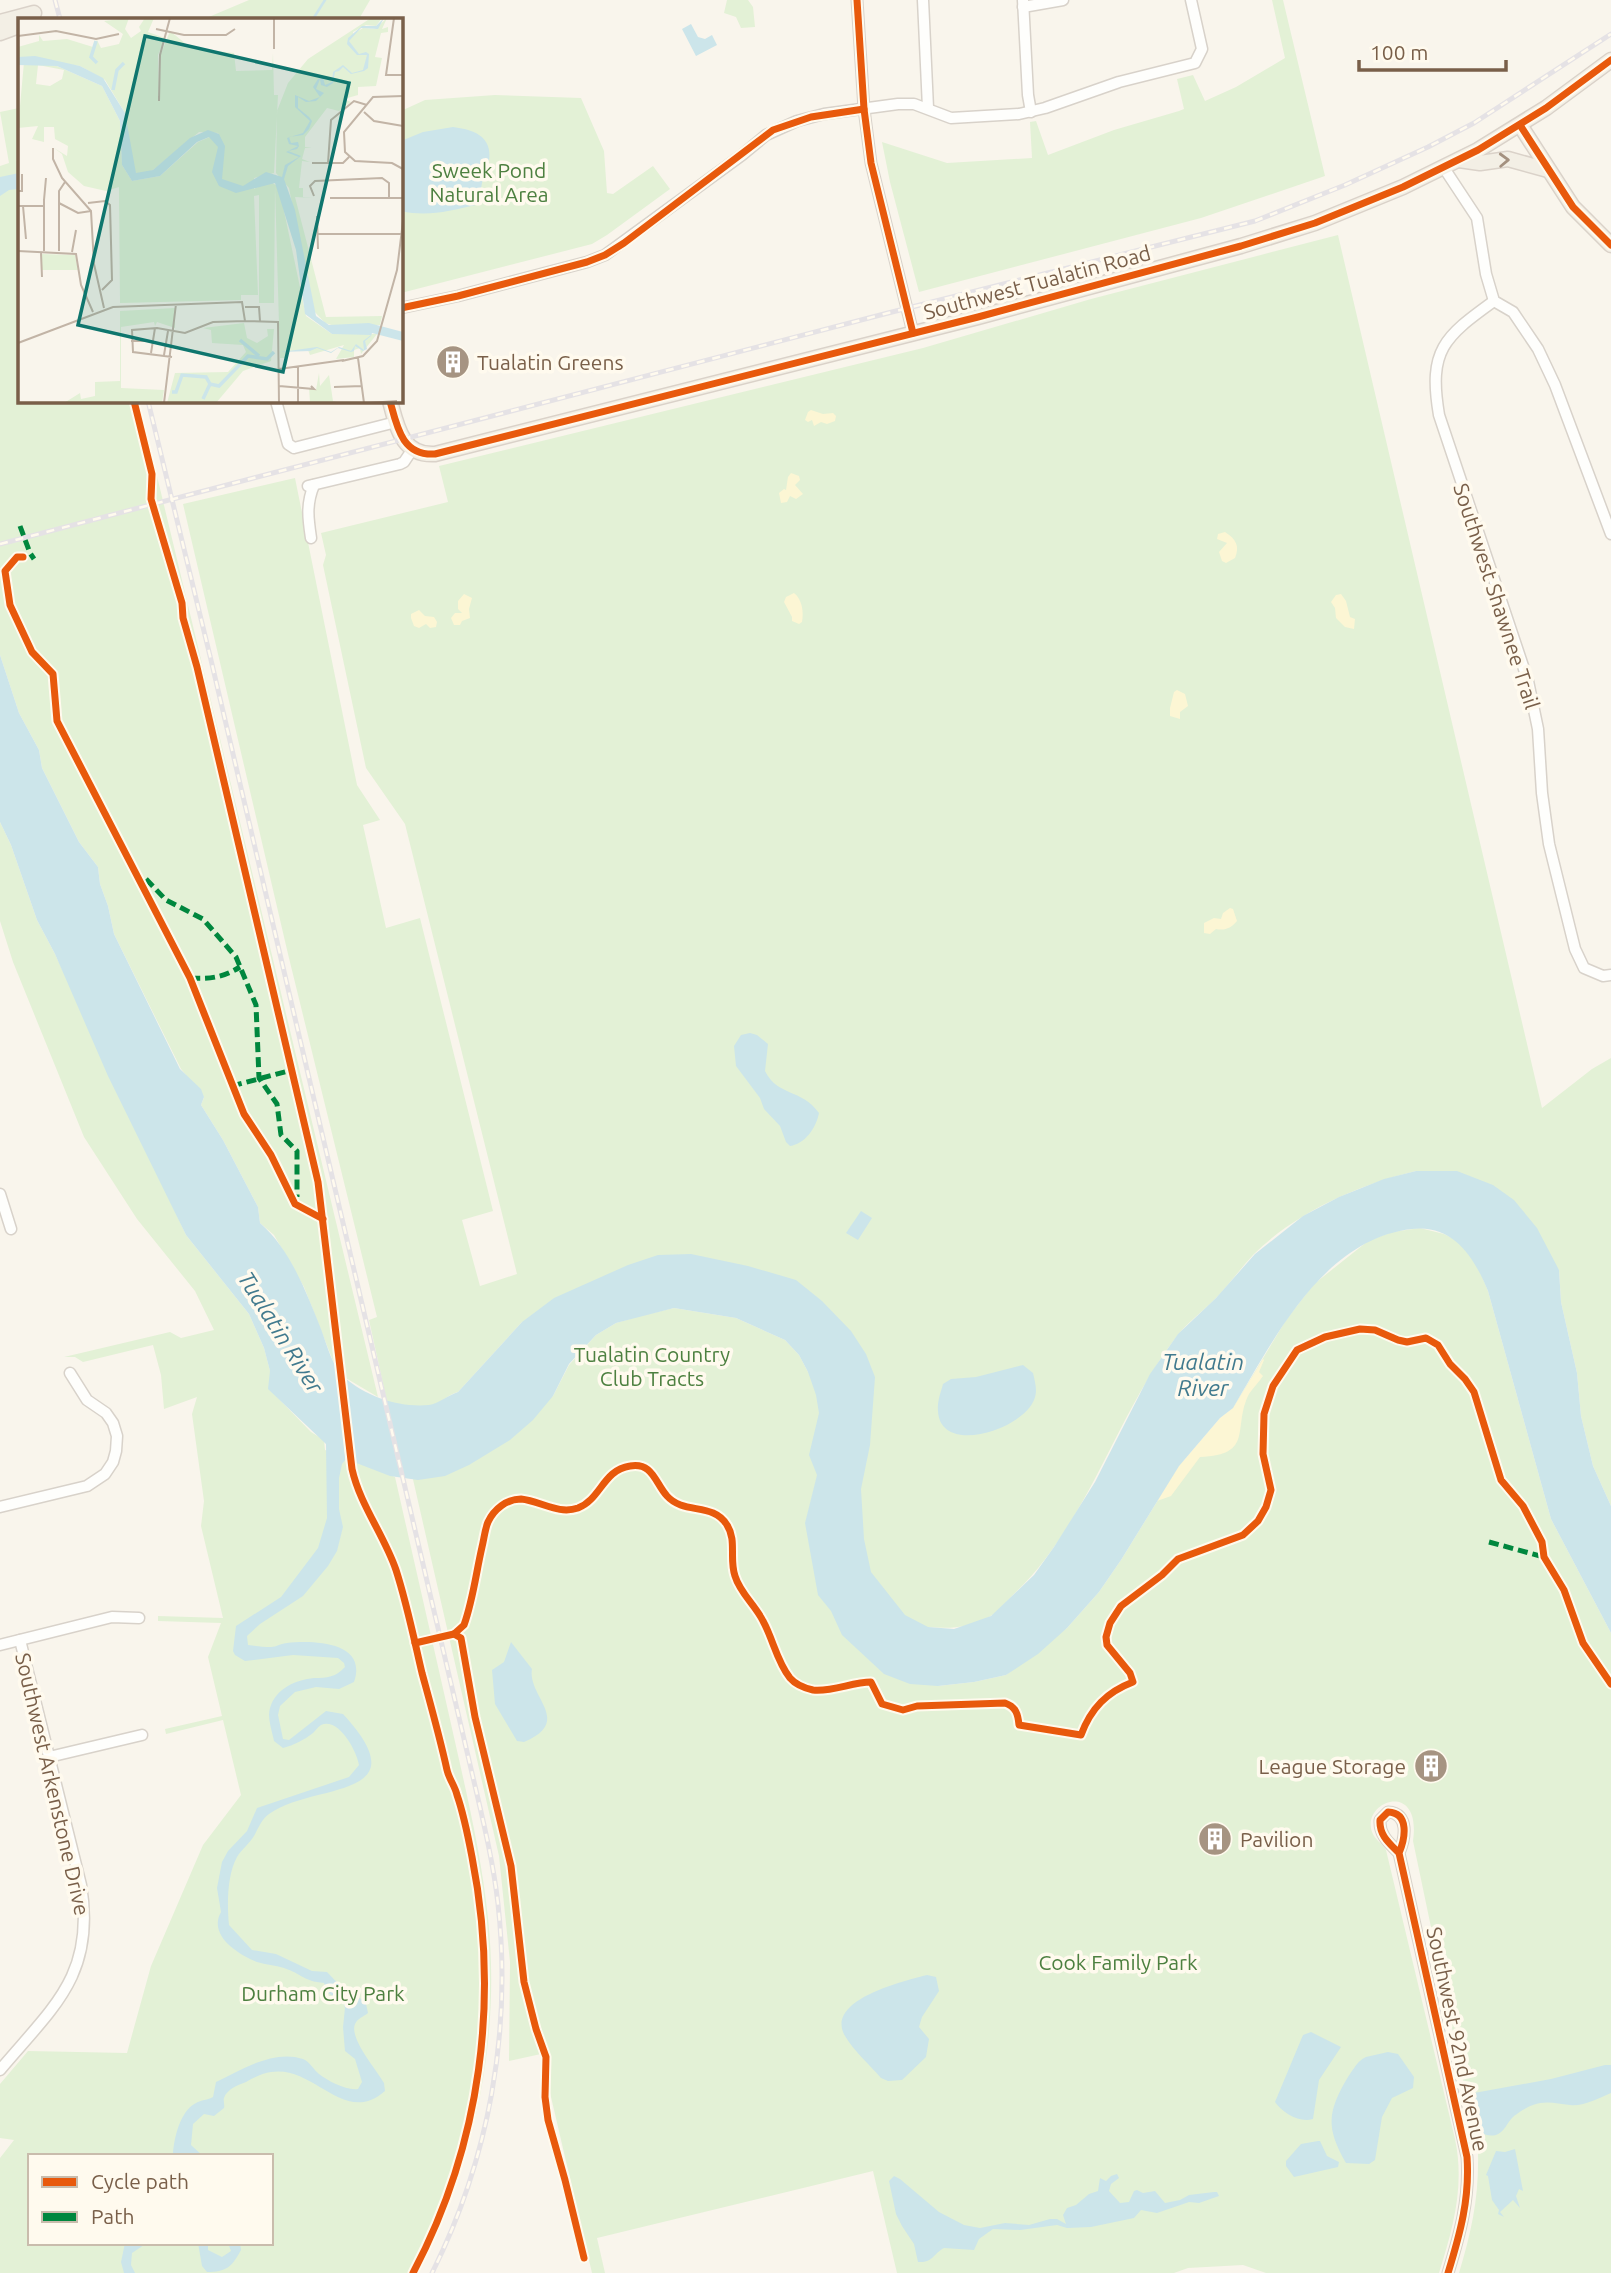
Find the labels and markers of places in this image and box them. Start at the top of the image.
building icon: Tualatin Greens [434,343,472,381]
place label: Tualatin Greens [477,350,624,374]
building icon: League Storage [1412,1747,1450,1785]
place label: League Storage [1259,1754,1406,1778]
building icon: Pavilion [1196,1820,1234,1858]
place label: Pavilion [1240,1827,1313,1851]

